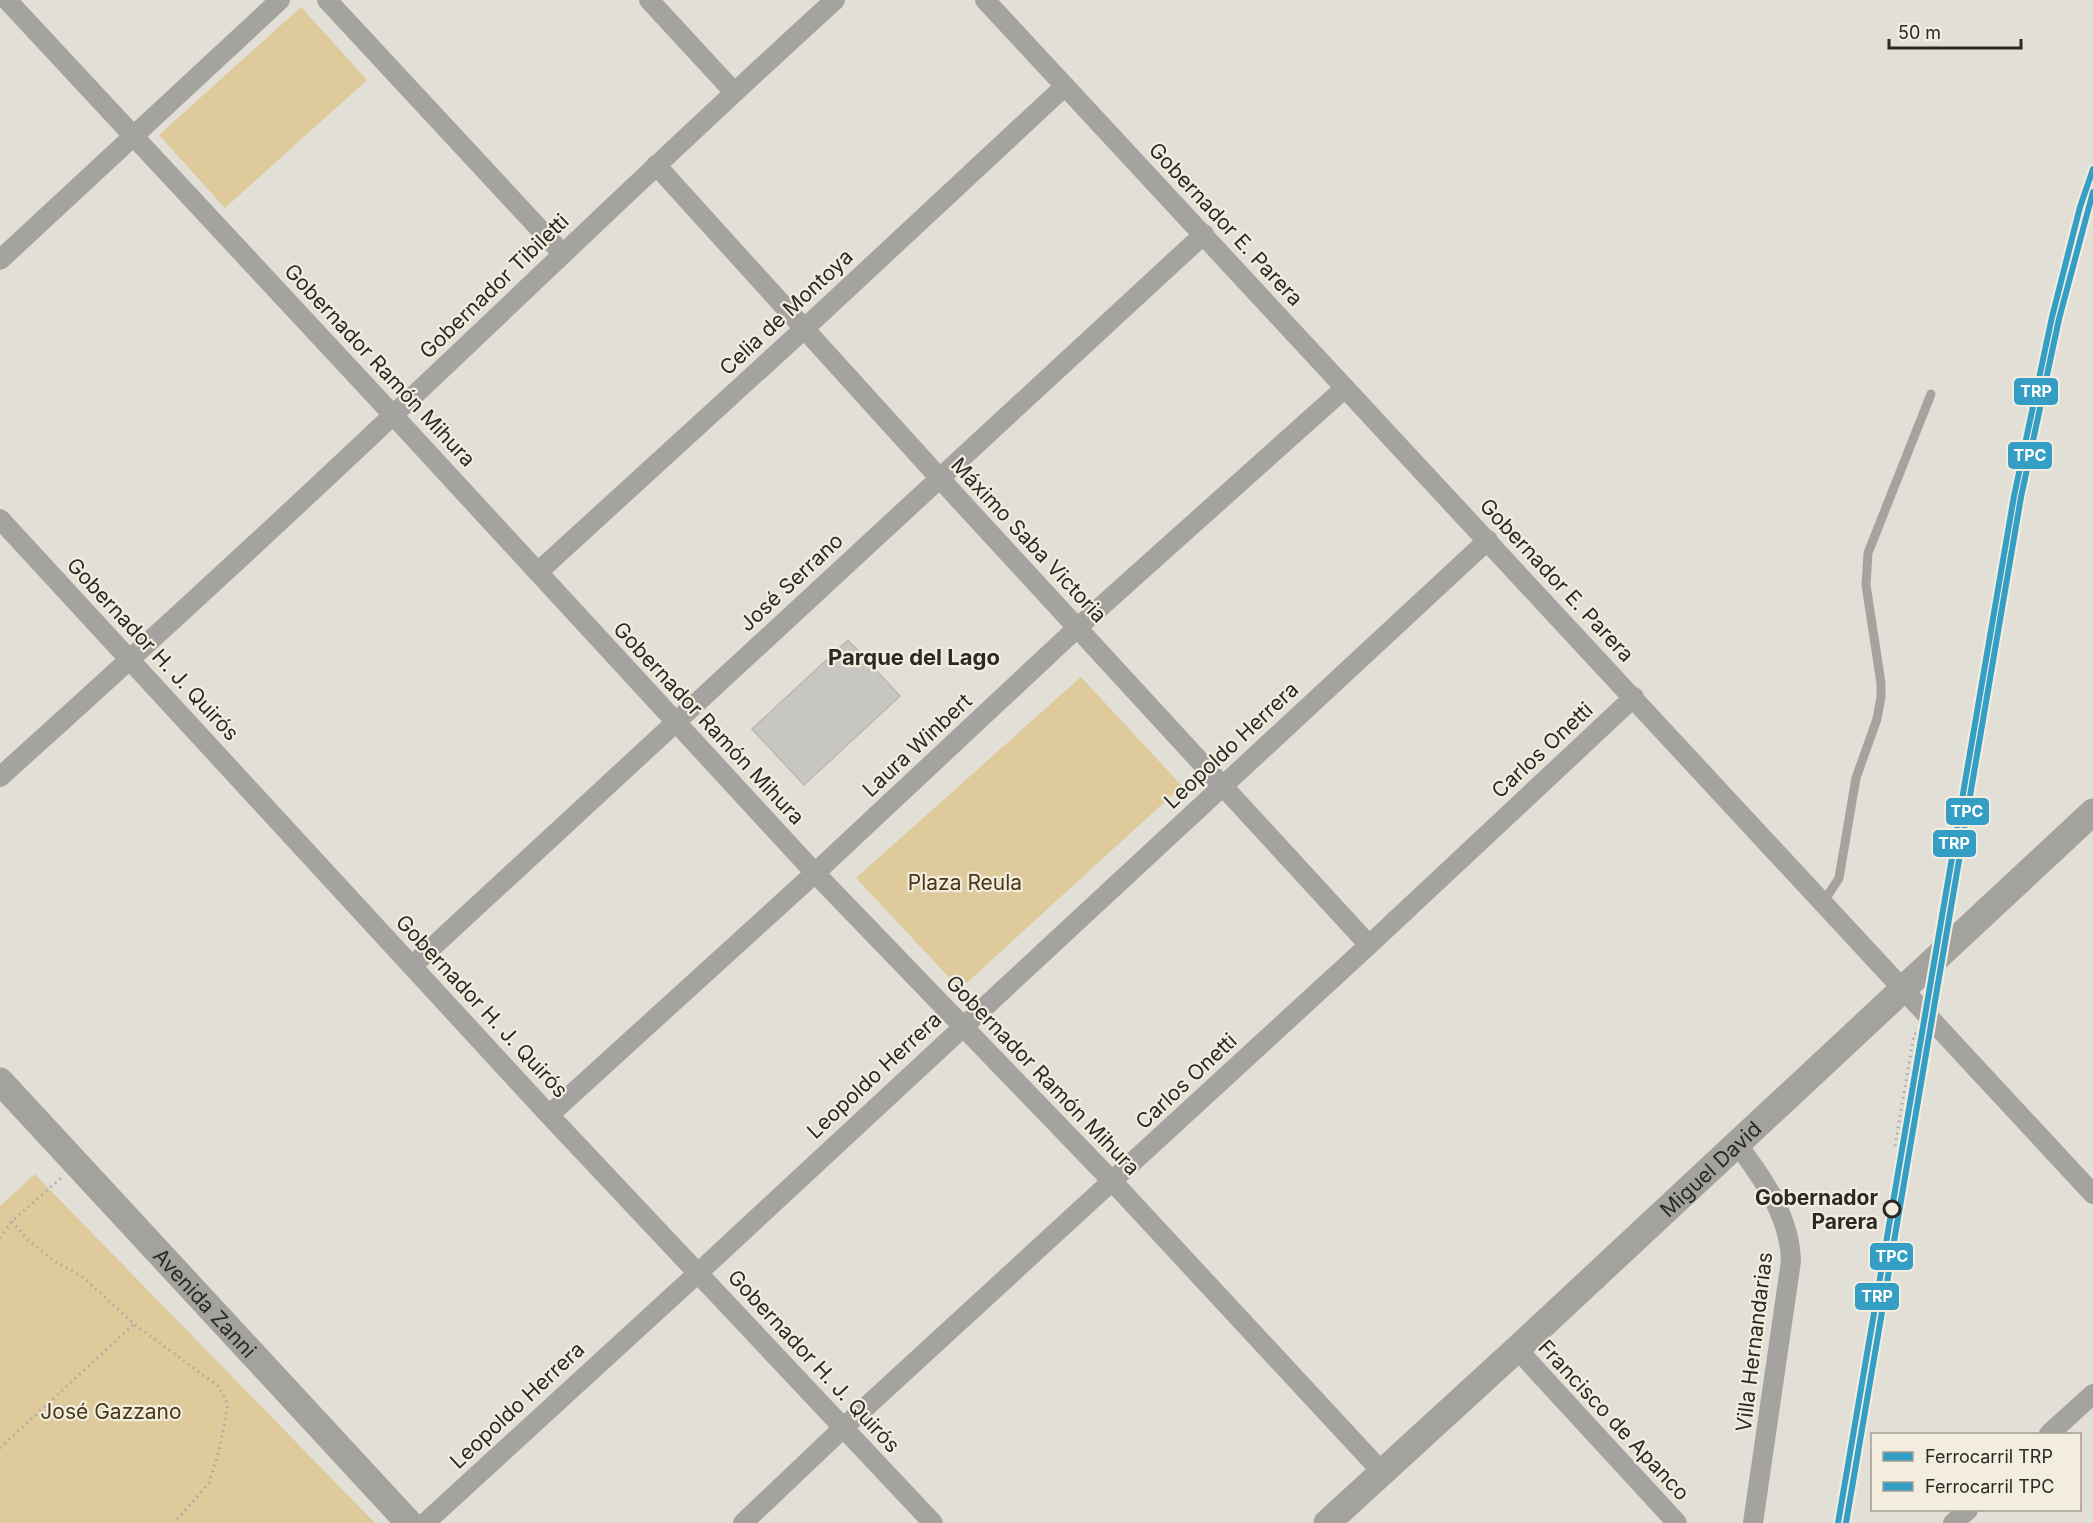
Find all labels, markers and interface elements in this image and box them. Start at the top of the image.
scale bar [1889,12,2021,50]
text: 50 m [1898,22,1941,43]
street label: Gobernador E. Parera [1144,137,1308,311]
street label: Gobernador Tibiletti [414,208,574,364]
street label: Celia de Montoya [714,244,858,380]
street label: Gobernador Ramón Mihura [279,258,481,472]
line badge: TRP [2013,377,2059,406]
text: TRP [2020,381,2052,401]
line badge: TPC [2007,441,2053,470]
text: TPC [2014,445,2047,465]
street label: Máximo Saba Victoria [946,452,1112,628]
street label: Gobernador E. Parera [1475,493,1639,667]
street label: José Serrano [734,528,848,636]
street label: Gobernador H. J. Quirós [62,552,244,746]
street label: Gobernador Ramón Mihura [608,616,810,830]
district label: Parque del Lago [828,644,1000,670]
street label: Leopoldo Herrera [1159,676,1303,814]
street label: Laura Winbert [857,688,977,802]
street label: Carlos Onetti [1486,697,1598,803]
line badge: TPC [1945,797,1990,826]
text: TPC [1951,801,1984,821]
line badge: TRP [1932,829,1977,858]
text: TRP [1938,833,1970,853]
park label: Plaza Reula [908,870,1022,895]
street label: Gobernador H. J. Quirós [391,909,573,1103]
street label: Gobernador Ramón Mihura [941,970,1145,1180]
street label: Leopoldo Herrera [802,1006,946,1144]
street label: Carlos Onetti [1130,1028,1242,1134]
street label: Miguel David [1655,1116,1766,1222]
place label: Gobernador Parera [1755,1185,1878,1234]
marker: Gobernador Parera [1883,1200,1901,1218]
line badge: TPC [1869,1242,1914,1271]
street label: Avenida Zanni [148,1243,262,1362]
text: TPC [1876,1246,1909,1266]
street label: Villa Hernandarias [1731,1251,1777,1433]
street label: Gobernador H. J. Quirós [723,1264,905,1458]
line badge: TRP [1854,1282,1900,1311]
text: TRP [1861,1286,1893,1306]
street label: Francisco de Apanco [1533,1335,1695,1505]
street label: Leopoldo Herrera [445,1336,589,1474]
park label: José Gazzano [40,1399,182,1424]
legend [1871,1433,2081,1511]
text: Ferrocarril TRP [1925,1446,2053,1467]
text: Ferrocarril TPC [1925,1476,2054,1497]

